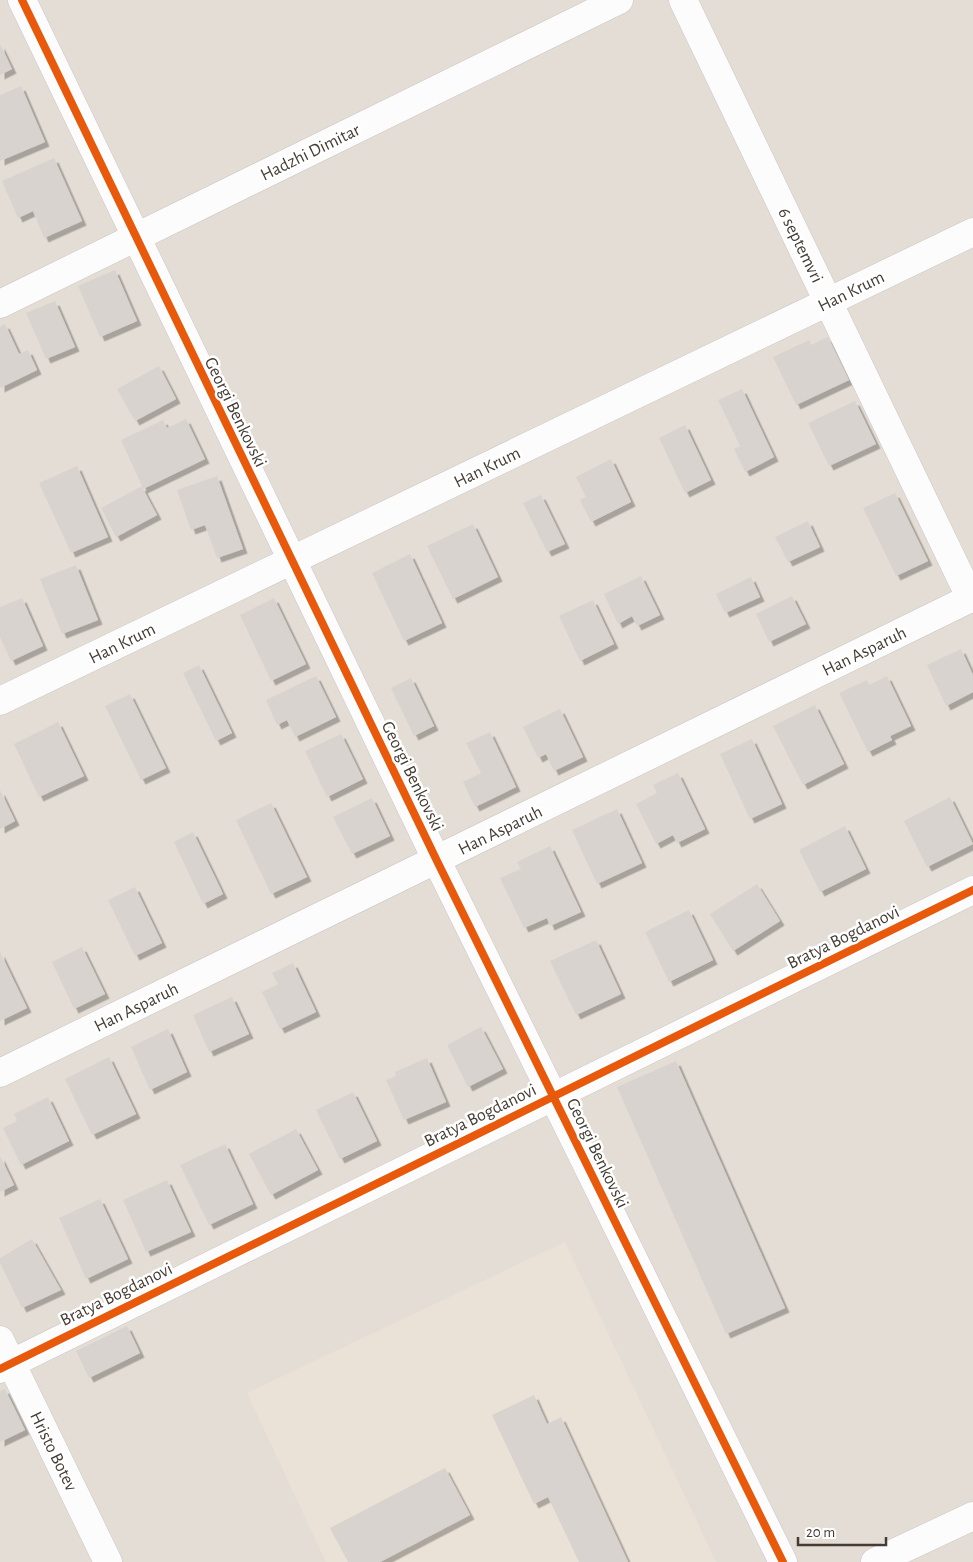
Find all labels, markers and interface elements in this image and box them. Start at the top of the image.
street label: Hadzhi Dimitar [258,121,363,185]
street label: 6 septemvri [774,205,826,286]
street label: Han Krum [815,268,887,316]
street label: Georgi Benkovski [201,355,269,470]
street label: Han Krum [451,444,523,492]
street label: Han Krum [86,620,158,668]
street label: Han Asparuh [820,624,909,680]
street label: Georgi Benkovski [378,719,446,834]
street label: Han Asparuh [456,803,545,859]
street label: Bratya Bogdanovi [785,903,902,973]
street label: Han Asparuh [92,980,181,1036]
street label: Bratya Bogdanovi [422,1081,539,1151]
street label: Georgi Benkovski [563,1096,631,1211]
street label: Bratya Bogdanovi [58,1260,175,1330]
street label: Hristo Botev [26,1409,80,1494]
scale bar [798,1514,886,1546]
text: 20 m [806,1525,835,1540]

